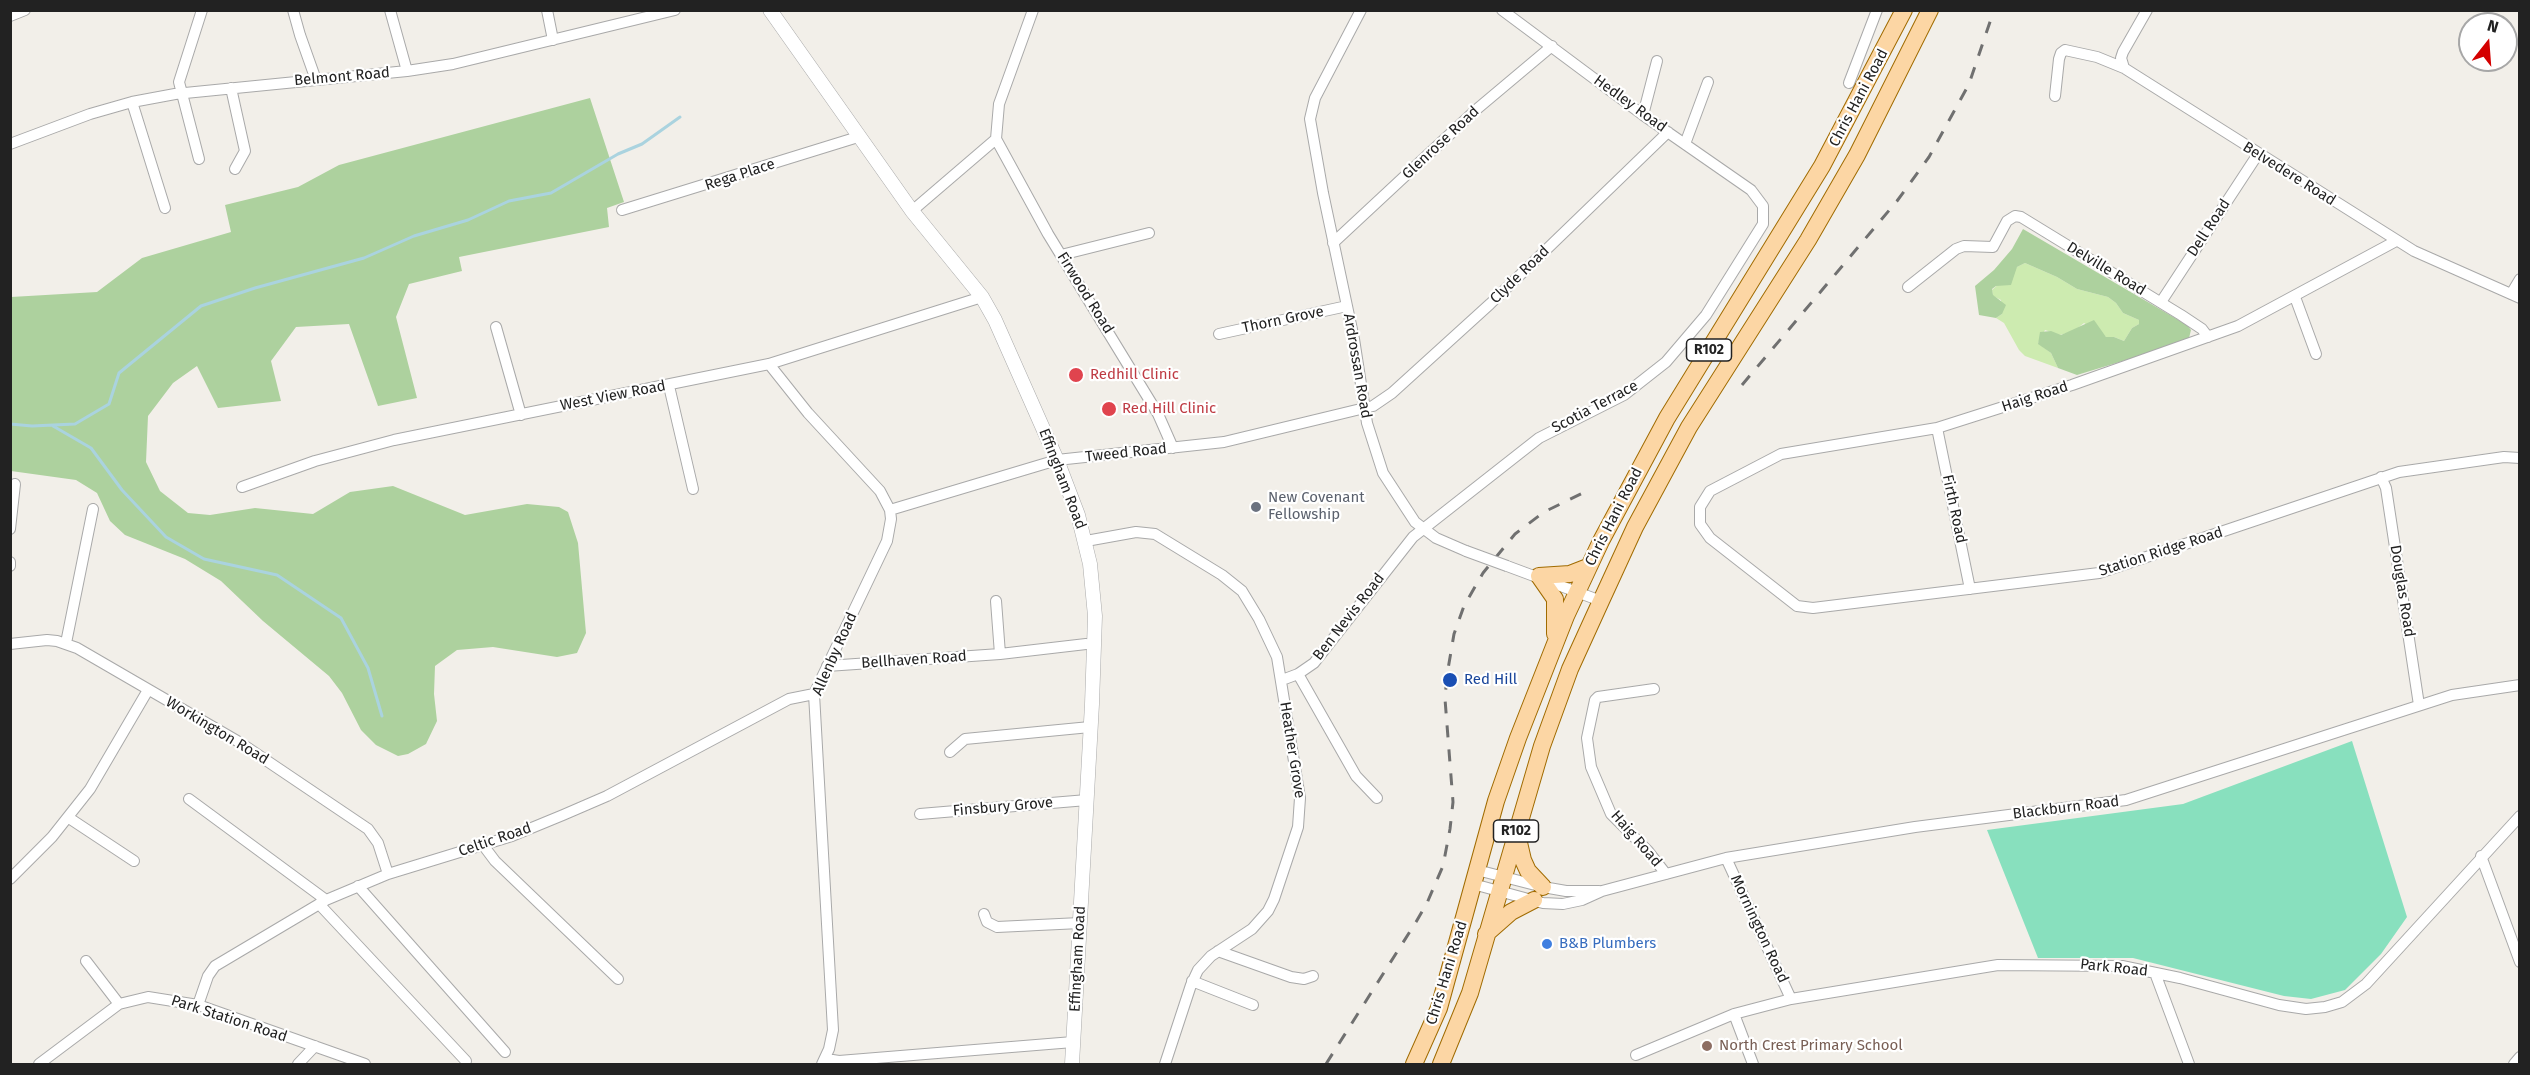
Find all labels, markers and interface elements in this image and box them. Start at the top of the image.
north arrow [2458,12,2518,72]
text: N [2485,16,2501,37]
street label: Chris Hani Road [1826,46,1892,150]
street label: Belmont Road [293,64,391,90]
street label: Hedley Road [1590,72,1670,136]
street label: Glenrose Road [1399,103,1483,183]
street label: Belvedere Road [2239,138,2339,210]
street label: Rega Place [703,155,777,195]
street label: Dell Road [2184,196,2234,260]
street label: Delville Road [2063,238,2149,300]
street label: Clyde Road [1487,242,1553,308]
street label: Firwood Road [1053,249,1117,337]
street label: Thorn Grove [1241,303,1325,337]
street label: Ardrossan Road [1339,312,1375,420]
road number: R102 [1686,339,1732,361]
marker: Redhill Clinic [1067,366,1085,384]
place label: Redhill Clinic [1090,366,1179,384]
street label: West View Road [559,377,667,415]
street label: Scotia Terrace [1549,377,1641,437]
street label: Haig Road [1999,378,2071,416]
marker: Red Hill Clinic [1100,400,1118,418]
place label: Red Hill Clinic [1122,400,1216,418]
street label: Effingham Road [1035,426,1089,532]
street label: Tweed Road [1084,440,1168,466]
street label: Chris Hani Road [1581,465,1647,569]
street label: Firth Road [1938,473,1970,545]
place label: New Covenant Fellowship [1268,489,1365,524]
marker: New Covenant Fellowship [1249,500,1263,514]
street label: Station Ridge Road [2097,523,2225,581]
street label: Douglas Road [2386,544,2418,638]
street label: Ben Nevis Road [1309,570,1389,664]
street label: Allenby Road [809,610,861,698]
street label: Bellhaven Road [861,647,967,673]
marker: Red Hill [1441,671,1459,689]
place label: Red Hill [1464,671,1517,689]
street label: Workington Road [162,693,272,769]
street label: Heather Grove [1275,700,1309,800]
street label: Blackburn Road [2012,793,2120,823]
street label: Finsbury Grove [952,794,1054,820]
street label: Haig Road [1607,807,1665,871]
street label: Celtic Road [456,819,534,861]
road number: R102 [1494,820,1538,842]
street label: Mornington Road [1726,872,1792,986]
street label: Effingham Road [1066,905,1090,1013]
street label: Chris Hani Road [1423,919,1471,1027]
place label: B&B Plumbers [1559,935,1656,953]
marker: B&B Plumbers [1540,937,1554,951]
street label: Park Road [2079,955,2149,981]
street label: Park Station Road [169,992,289,1046]
place label: North Crest Primary School [1719,1037,1903,1055]
marker: North Crest Primary School [1700,1039,1714,1053]

